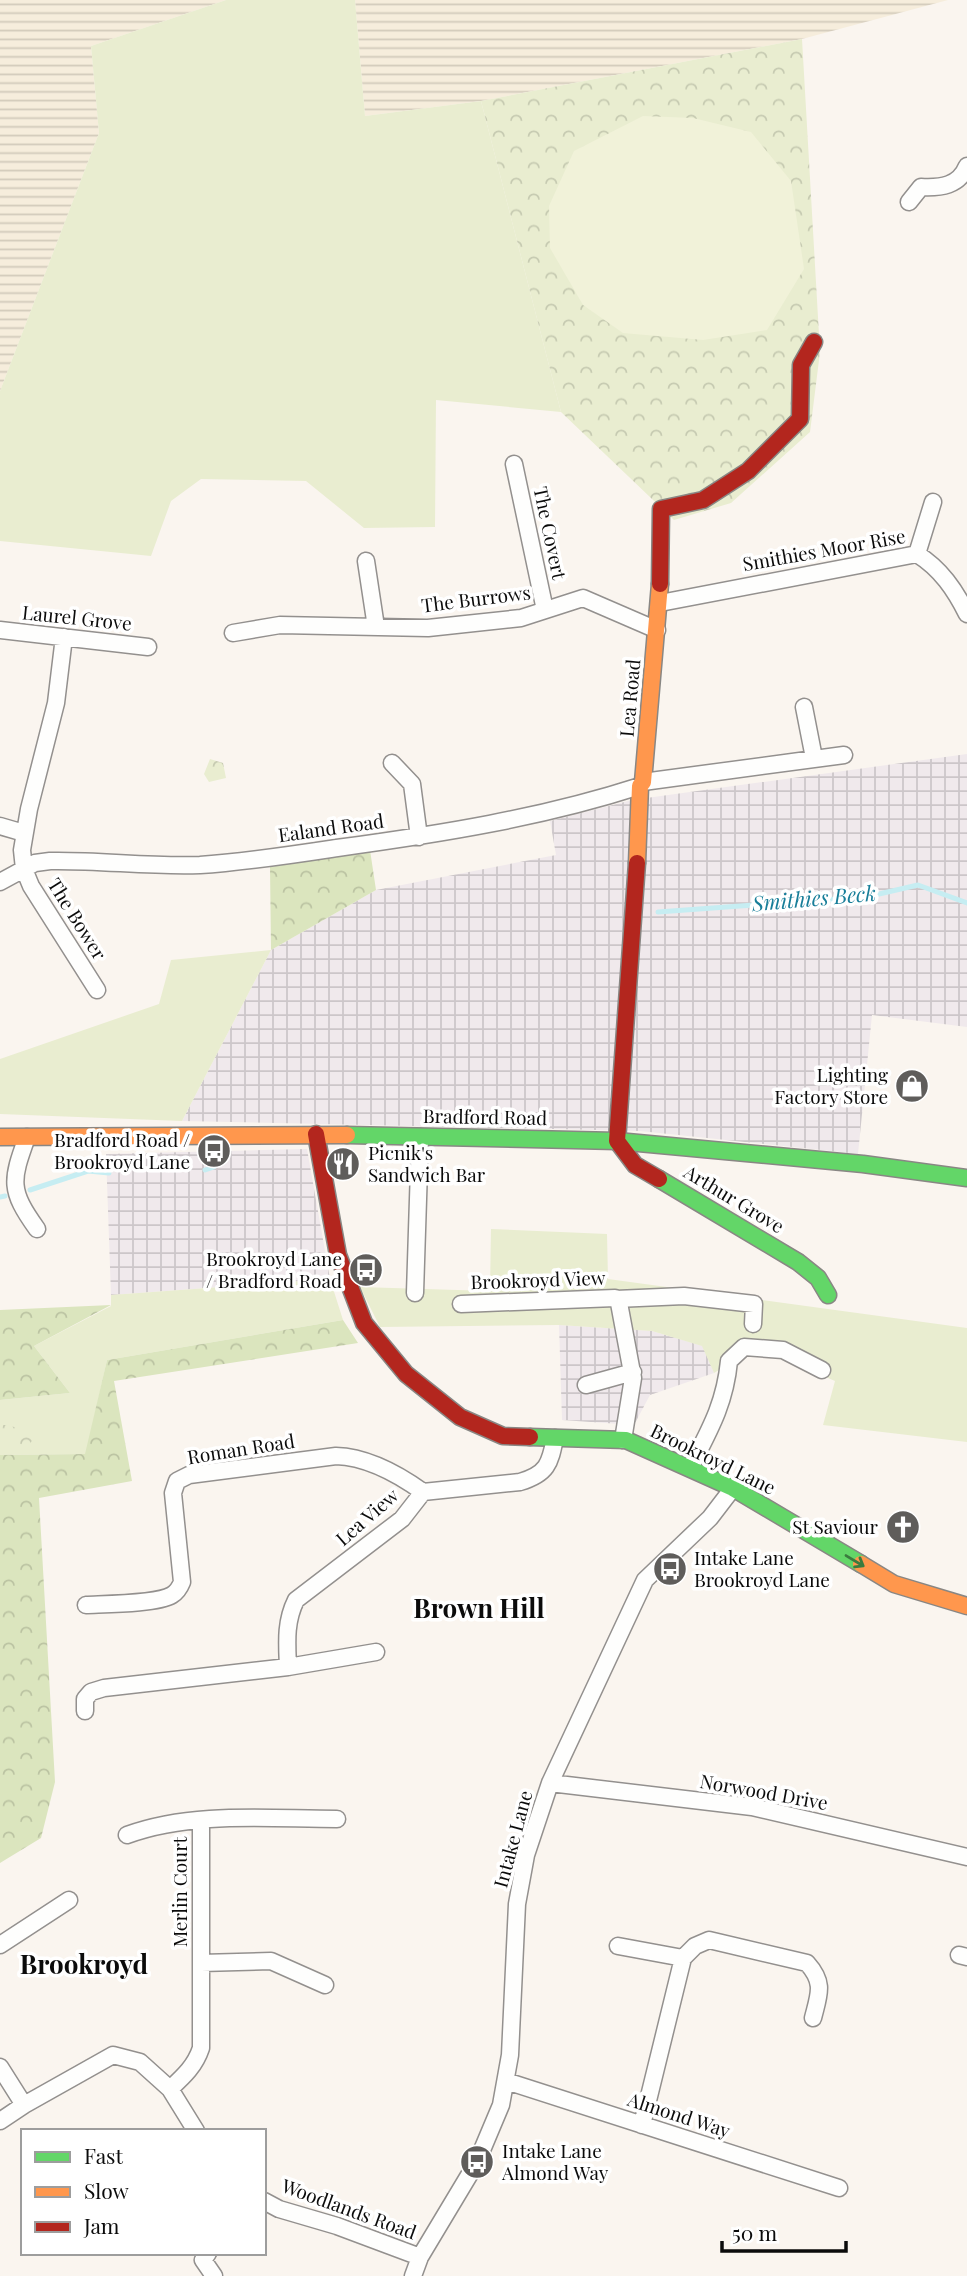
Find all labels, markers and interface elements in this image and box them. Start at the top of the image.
street label: The Covert [528,484,574,582]
street label: Smithies Moor Rise [740,522,907,576]
street label: The Burrows [420,578,532,618]
street label: Laurel Grove [21,598,133,636]
street label: Lea Road [613,658,645,738]
street label: Ealand Road [276,807,385,847]
street label: The Bower [42,873,113,965]
water label: Smithies Beck [750,878,877,916]
place label: Lighting Factory Store [774,1061,888,1109]
shop icon: Lighting Factory Store [893,1067,931,1105]
street label: Bradford Road [423,1102,547,1130]
place label: Bradford Road / Brookroyd Lane [54,1126,190,1174]
bus stop icon: Bradford Road / Brookroyd Lane [195,1132,233,1170]
place label: Picnik's Sandwich Bar [368,1139,486,1187]
restaurant icon: Picnik's Sandwich Bar [324,1145,362,1183]
street label: Arthur Grove [679,1157,789,1238]
place label: Brookroyd Lane / Bradford Road [206,1245,342,1293]
bus stop icon: Brookroyd Lane / Bradford Road [347,1251,385,1289]
street label: Brookroyd View [470,1264,606,1294]
street label: Brookroyd Lane [647,1417,780,1500]
street label: Roman Road [185,1427,296,1469]
street label: Lea View [329,1481,404,1551]
church icon: St Saviour [884,1508,922,1546]
place label: St Saviour [792,1513,879,1539]
place label: Intake Lane Brookroyd Lane [694,1544,830,1592]
bus stop icon: Intake Lane Brookroyd Lane [651,1550,689,1588]
one-way arrow [844,1554,864,1568]
district label: Brown Hill [413,1590,545,1625]
street label: Norwood Drive [698,1767,830,1815]
street label: Intake Lane [487,1787,538,1890]
street label: Merlin Court [166,1836,192,1947]
district label: Brookroyd [20,1946,149,1981]
street label: Almond Way [624,2085,734,2143]
legend [21,2129,266,2255]
place label: Intake Lane Almond Way [501,2137,609,2185]
text: Fast [84,2141,123,2169]
bus stop icon: Intake Lane Almond Way [458,2143,496,2181]
street label: Woodlands Road [277,2171,420,2244]
text: Slow [84,2176,129,2204]
scale bar [722,2210,846,2254]
text: Jam [83,2211,120,2239]
text: 50 m [732,2218,778,2246]

